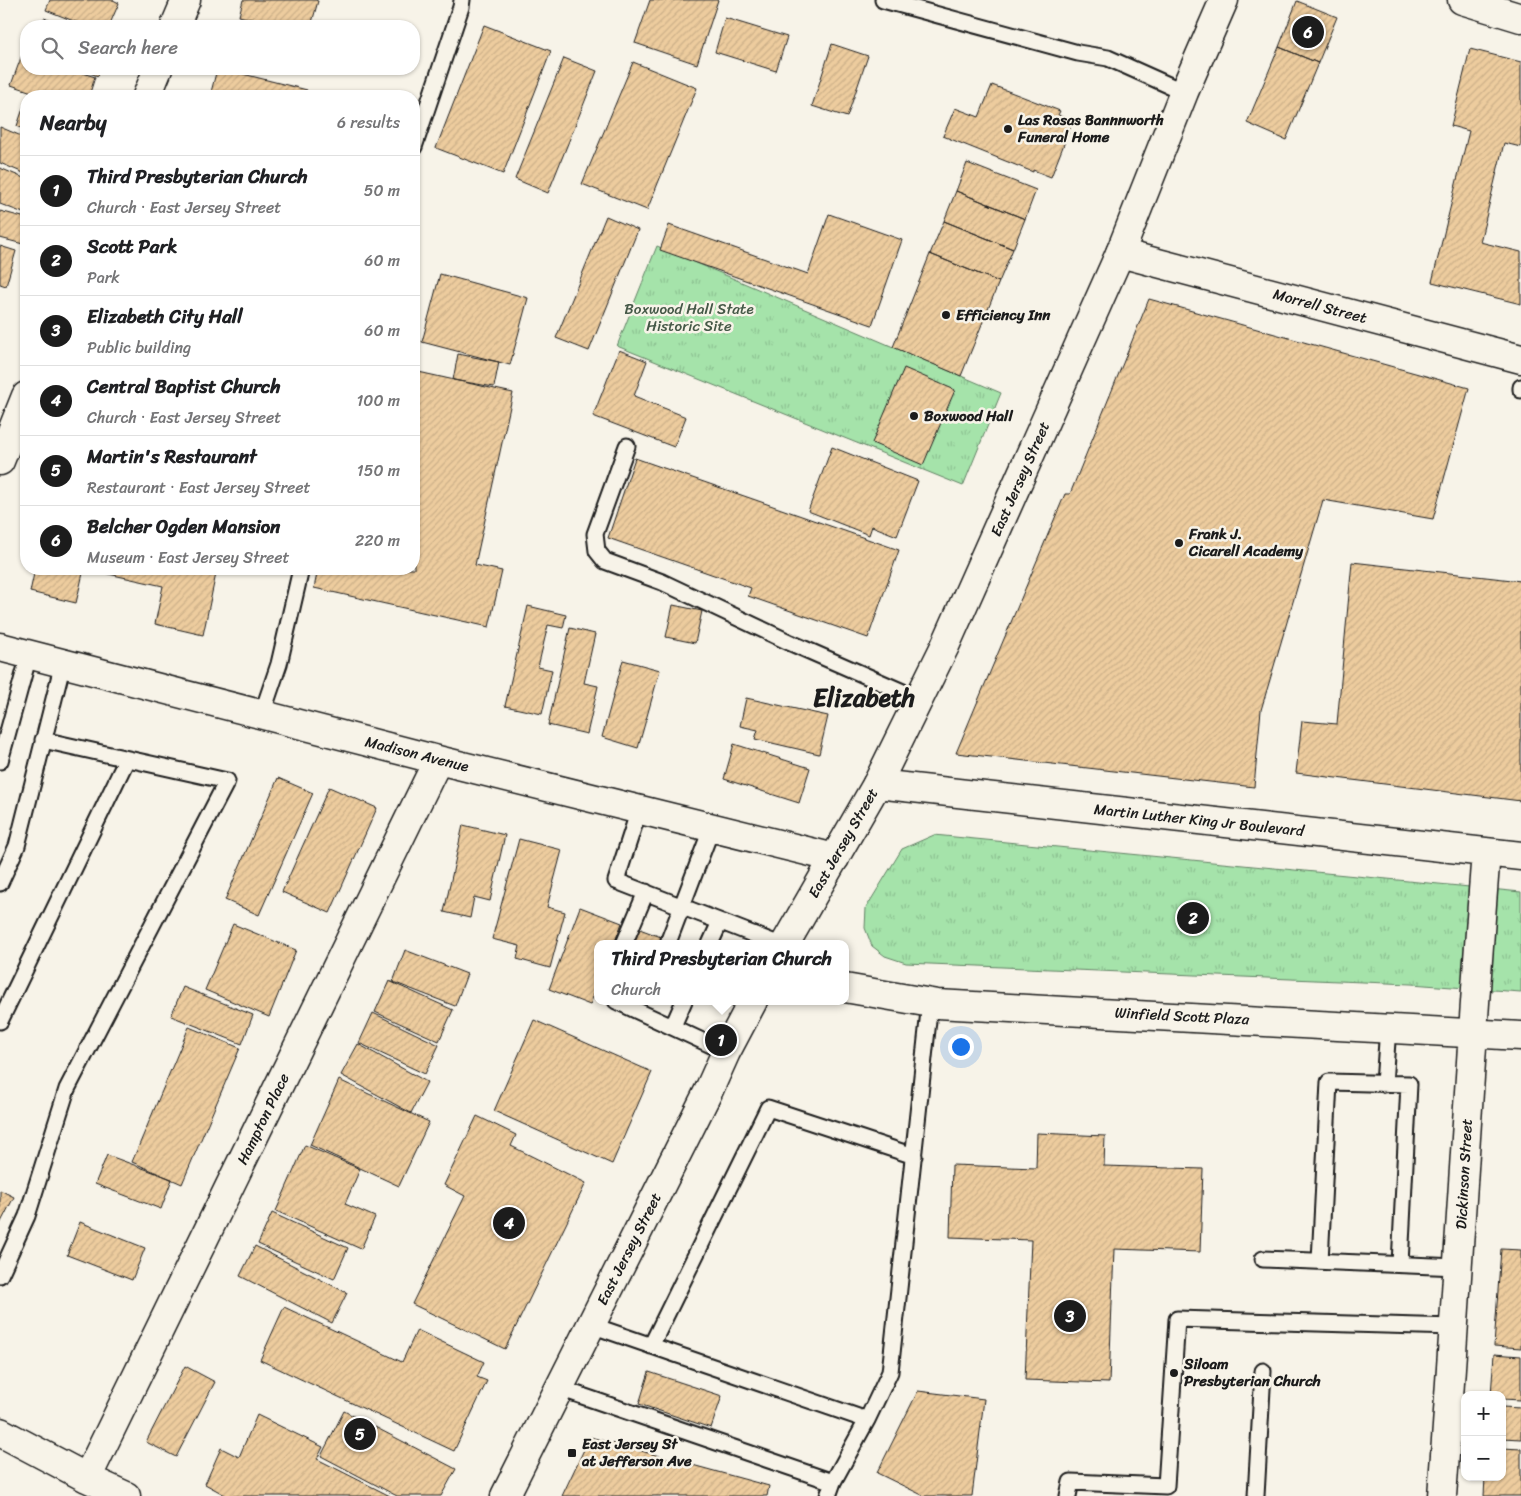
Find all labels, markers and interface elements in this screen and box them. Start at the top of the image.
pin: 6 [1292,13,1324,51]
search box [20,20,420,75]
text: Search here [78,31,178,64]
icon: search [38,34,66,62]
text: Nearby [40,104,106,142]
place label: Las Rosas Bannnworth Funeral Home [1017,107,1164,150]
text: 6 results [337,108,400,137]
marker: Las Rosas Bannnworth Funeral Home [1002,123,1014,135]
text: Third Presbyterian Church [87,160,307,193]
text: 1 [53,176,59,205]
text: 50 m [364,176,400,205]
text: Church · East Jersey Street [87,193,281,222]
text: Scott Park [87,230,177,263]
text: 2 [51,246,61,275]
text: 60 m [364,246,400,275]
text: Park [87,263,120,292]
street label: Morrell Street [1270,281,1370,331]
park label: Boxwood Hall State Historic Site [624,296,754,339]
text: Elizabeth City Hall [87,300,243,333]
place label: Efficiency Inn [956,302,1051,328]
marker: Efficiency Inn [940,309,952,321]
text: 3 [52,316,60,345]
text: 60 m [364,316,400,345]
text: Public building [87,333,191,362]
text: Central Baptist Church [87,370,281,403]
text: 4 [51,386,61,415]
text: 100 m [356,386,400,415]
text: Church · East Jersey Street [87,403,281,432]
place label: Boxwood Hall [924,403,1013,429]
marker: Boxwood Hall [908,410,920,422]
street label: East Jersey Street [983,417,1057,541]
text: Martin's Restaurant [87,440,257,473]
text: 5 [51,456,61,485]
text: 150 m [357,456,400,485]
text: Restaurant · East Jersey Street [87,473,310,502]
text: Belcher Ogden Mansion [87,510,280,543]
place label: Frank J. Cicarell Academy [1188,521,1304,564]
text: 6 [51,526,61,555]
text: 220 m [355,526,400,555]
marker: Frank J. Cicarell Academy [1173,537,1185,549]
text: Museum · East Jersey Street [87,543,289,572]
district label: Elizabeth [813,675,915,720]
street label: Madison Avenue [362,729,472,779]
street label: East Jersey Street [801,783,885,903]
street label: Martin Luther King Jr Boulevard [1093,796,1306,844]
pin: 2 [1177,899,1209,937]
popup [594,940,849,1005]
text: Third Presbyterian Church [611,942,832,975]
text: Church [611,975,661,1004]
street label: Winfield Scott Plaza [1114,999,1250,1033]
pin: 1 [705,1021,737,1059]
your location [948,1034,974,1060]
street label: Hampton Place [230,1068,297,1169]
street label: Dickinson Street [1448,1118,1480,1230]
street label: East Jersey Street [589,1188,669,1310]
pin: 4 [493,1204,525,1242]
pin: 3 [1054,1297,1086,1335]
place label: Siloam Presbyterian Church [1183,1351,1321,1394]
marker: Siloam Presbyterian Church [1168,1367,1180,1379]
map controls [1461,1391,1506,1481]
button: + [1461,1391,1506,1436]
pin: 5 [344,1415,376,1453]
place label: East Jersey St at Jefferson Ave [581,1431,692,1474]
button: − [1461,1436,1506,1481]
marker: East Jersey St at Jefferson Ave [566,1447,578,1459]

